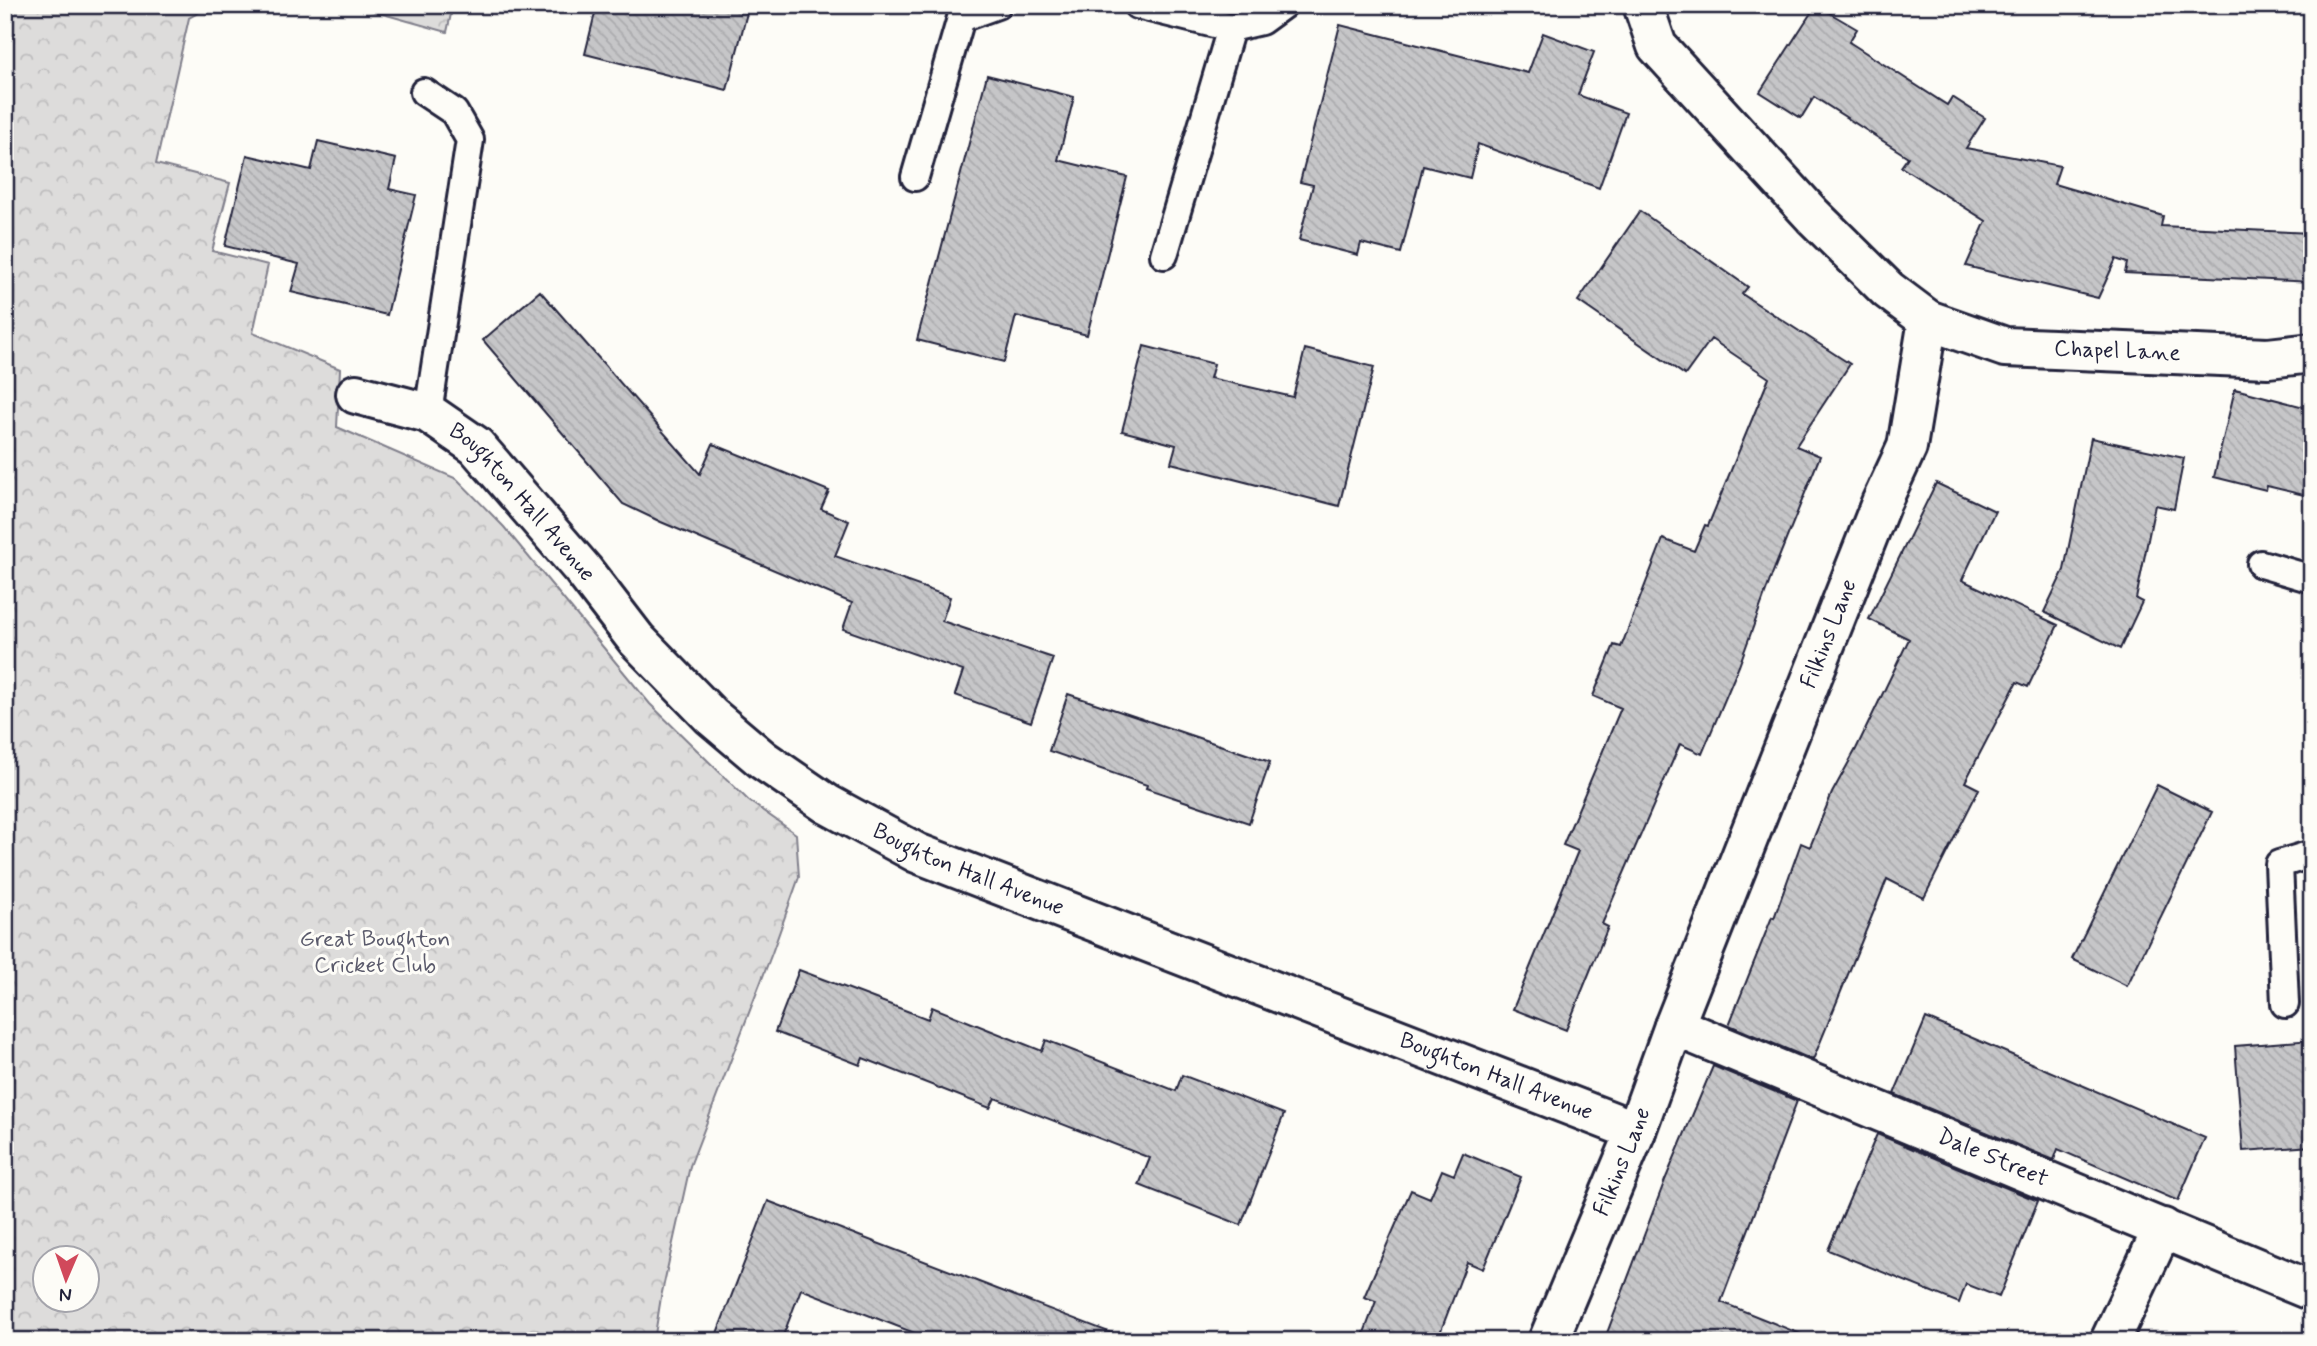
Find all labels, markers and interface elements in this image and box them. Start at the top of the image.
street label: Chapel Lane [2053,334,2181,369]
street label: Boughton Hall Avenue [443,417,602,588]
street label: Filkins Lane [1794,575,1864,693]
street label: Boughton Hall Avenue [867,816,1068,923]
park label: Great Boughton Cricket Club [300,925,450,981]
street label: Boughton Hall Avenue [1395,1026,1597,1128]
street label: Filkins Lane [1587,1103,1658,1221]
street label: Dale Street [1933,1122,2053,1195]
north arrow [32,1244,102,1314]
text: N [59,1282,72,1307]

